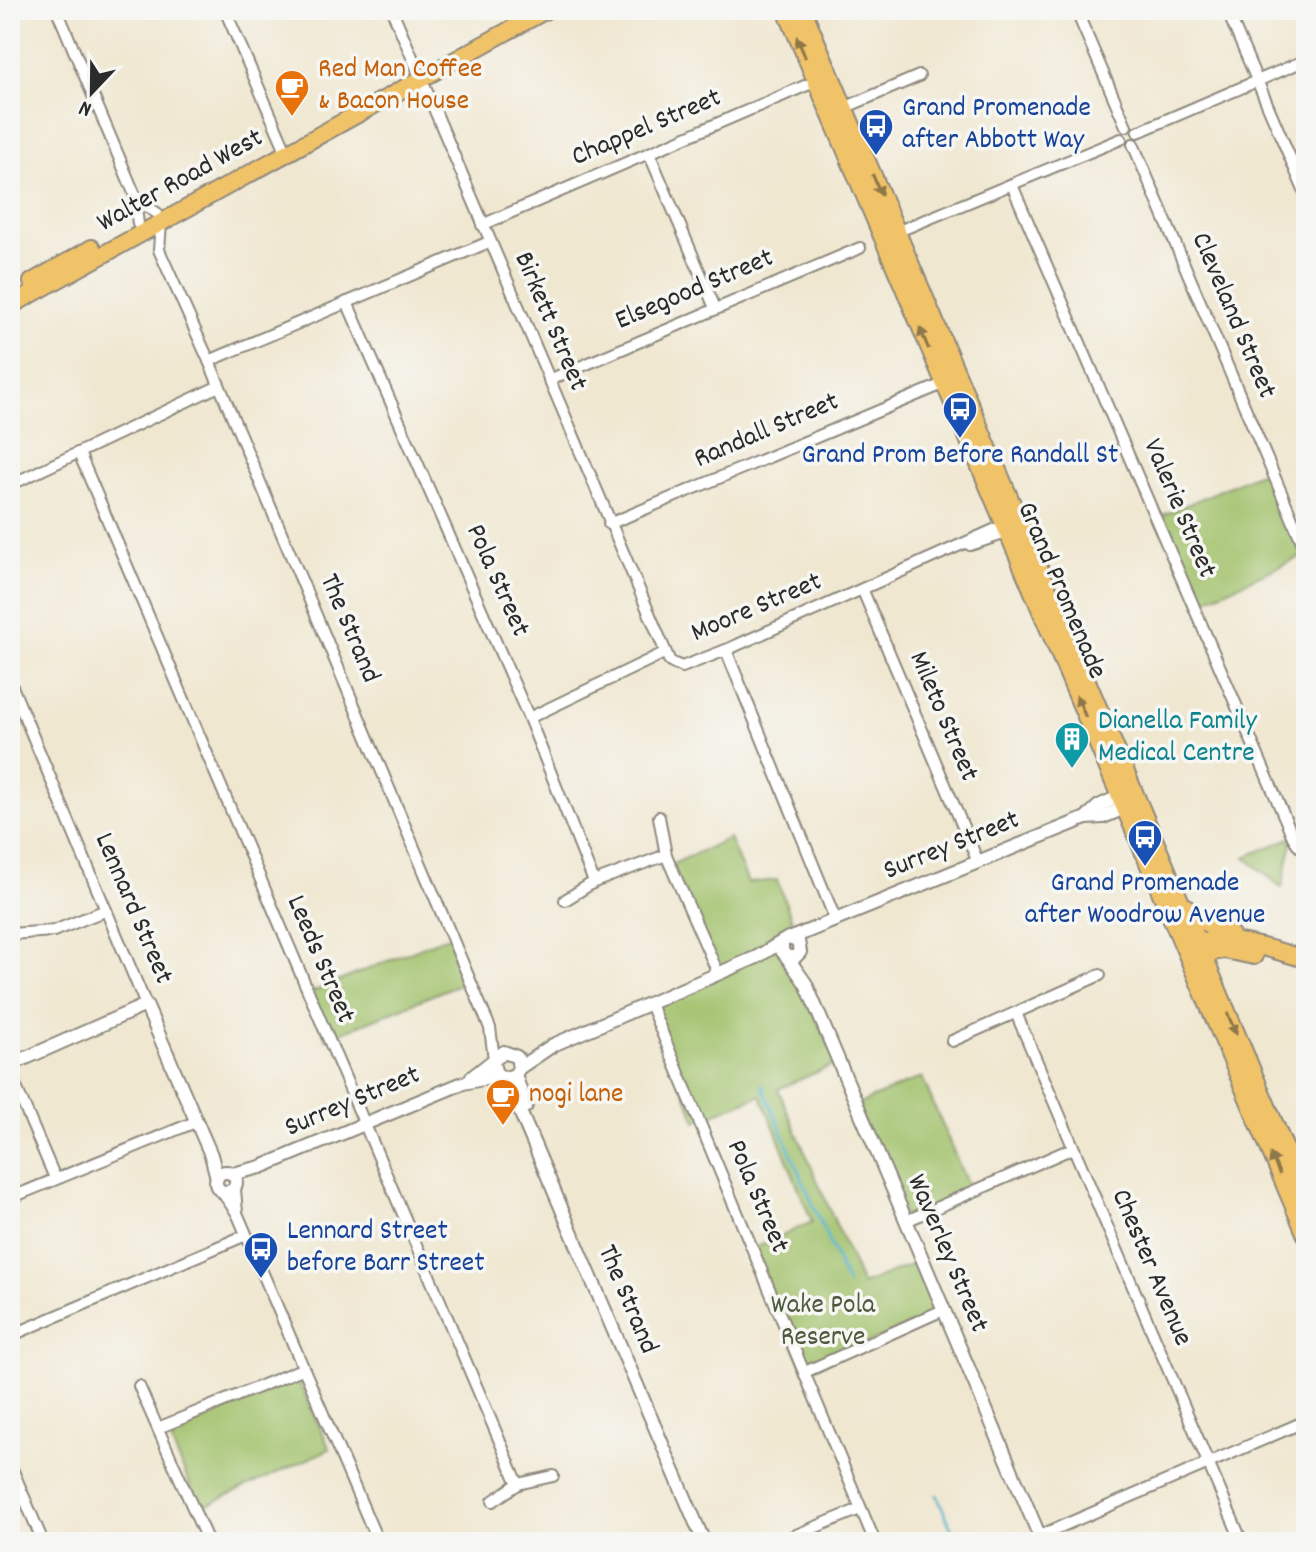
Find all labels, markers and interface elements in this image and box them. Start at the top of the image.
one-way arrow [794,35,807,59]
place label: Red Man Coffee & Bacon House [318,51,482,123]
north arrow [52,52,132,132]
cafe icon: Red Man Coffee & Bacon House [273,68,311,118]
street label: Chappel Street [566,80,728,178]
place label: Grand Promenade after Abbott Way [902,90,1091,162]
text: N [75,91,97,124]
bus stop icon: Grand Promenade after Abbott Way [857,107,895,157]
street label: Walter Road West [91,120,271,244]
one-way arrow [871,173,884,197]
street label: Cleveland Street [1179,227,1285,405]
street label: Elsegood Street [610,240,780,342]
street label: Birkett Street [502,246,596,398]
one-way arrow [917,326,930,350]
street label: Randall Street [688,384,846,480]
bus stop icon: Grand Prom Before Randall St [941,390,979,440]
street label: Valerie Street [1131,433,1225,585]
place label: Grand Prom Before Randall St [802,437,1118,477]
street label: Grand Promenade [1005,496,1115,686]
street label: Pola Street [453,518,539,644]
street label: Moore Street [685,564,829,654]
street label: The Strand [307,568,389,690]
street label: Mileto Street [897,646,987,788]
one-way arrow [1075,694,1088,717]
place label: Dianella Family Medical Centre [1098,703,1257,775]
building icon: Dianella Family Medical Centre [1053,720,1091,770]
street label: Surrey Street [878,802,1026,892]
bus stop icon: Grand Promenade after Woodrow Avenue [1126,818,1164,868]
street label: Lennard Street [82,827,182,991]
place label: Grand Promenade after Woodrow Avenue [1025,865,1265,937]
street label: Leeds Street [274,890,364,1030]
one-way arrow [1225,1012,1238,1036]
street label: Surrey Street [279,1057,427,1149]
place label: nogi lane [529,1076,623,1116]
cafe icon: nogi lane [484,1077,522,1127]
street label: Pola Street [714,1134,798,1260]
one-way arrow [1268,1152,1282,1175]
street label: Waverley Street [895,1169,997,1339]
street label: Chester Avenue [1099,1183,1201,1353]
place label: Lennard Street before Barr Street [287,1213,485,1285]
bus stop icon: Lennard Street before Barr Street [242,1230,280,1280]
street label: The Strand [585,1239,667,1361]
park label: Wake Pola Reserve [771,1287,876,1359]

